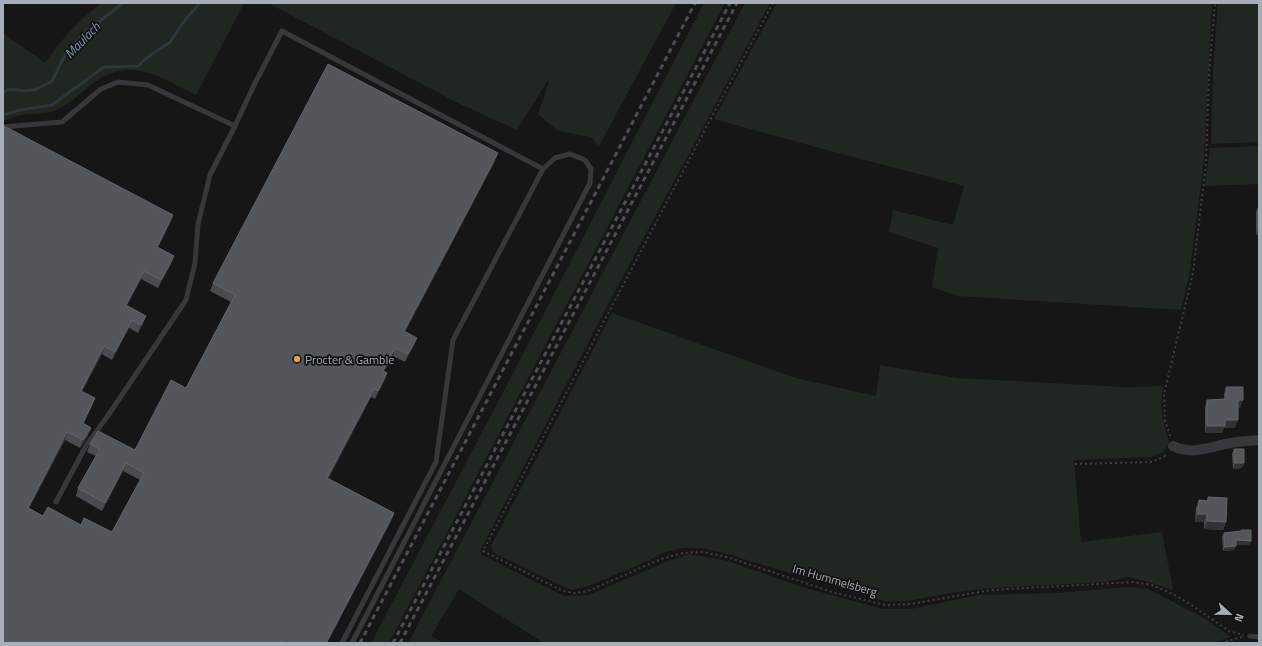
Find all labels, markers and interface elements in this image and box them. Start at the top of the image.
water label: Maulach [59,17,105,63]
place label: Procter & Gamble [305,350,394,369]
marker: Procter & Gamble [292,354,302,364]
street label: Im Hummelsberg [790,559,880,601]
north arrow [1210,594,1250,634]
text: N [1230,611,1248,624]

